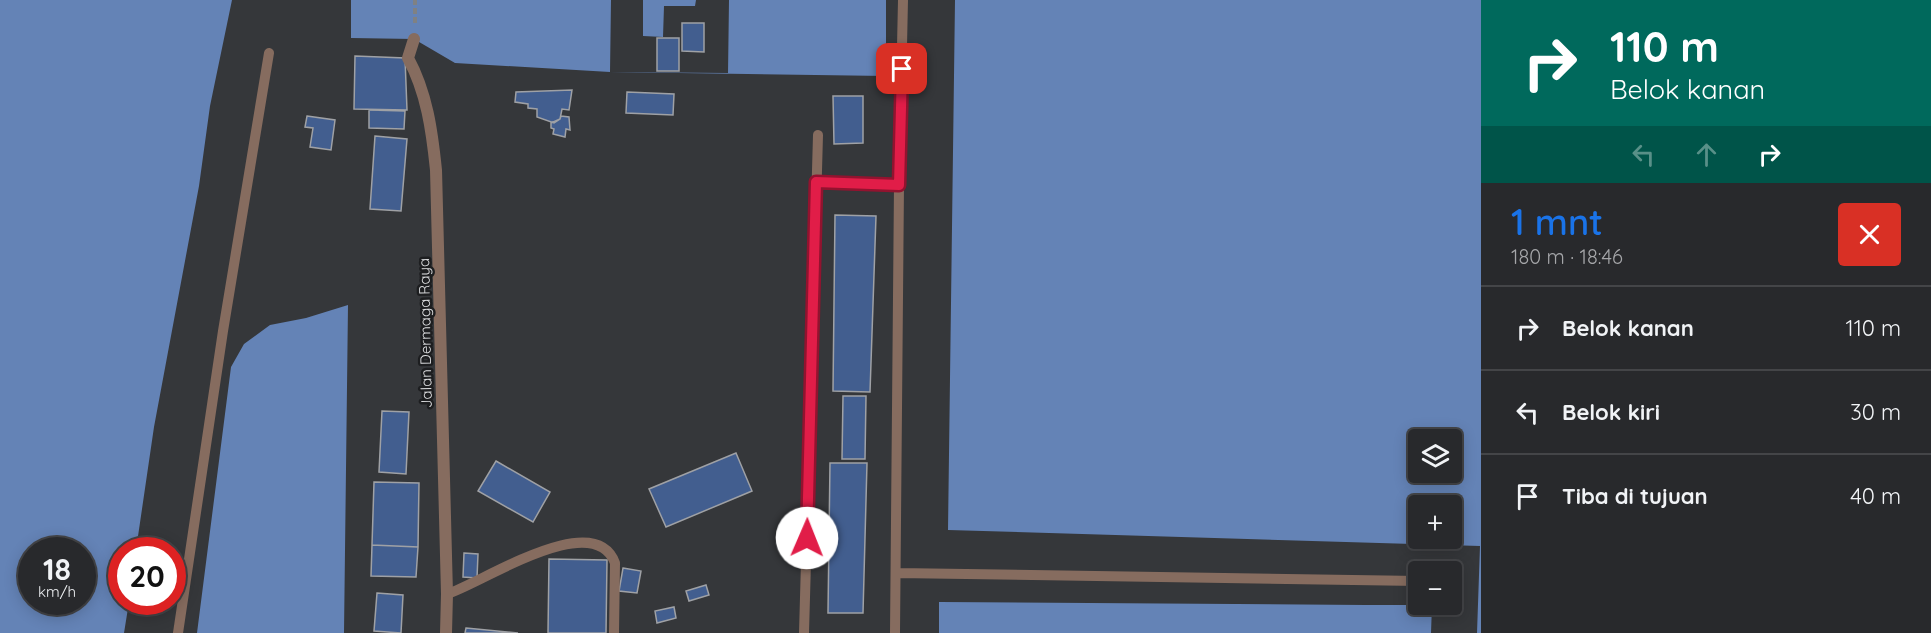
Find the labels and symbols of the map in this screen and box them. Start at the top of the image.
pin [876,43,927,94]
street label: Jalan Dermaga Raya [414,258,436,408]
position arrow [775,506,839,570]
speed limit sign: 20 [108,537,186,615]

